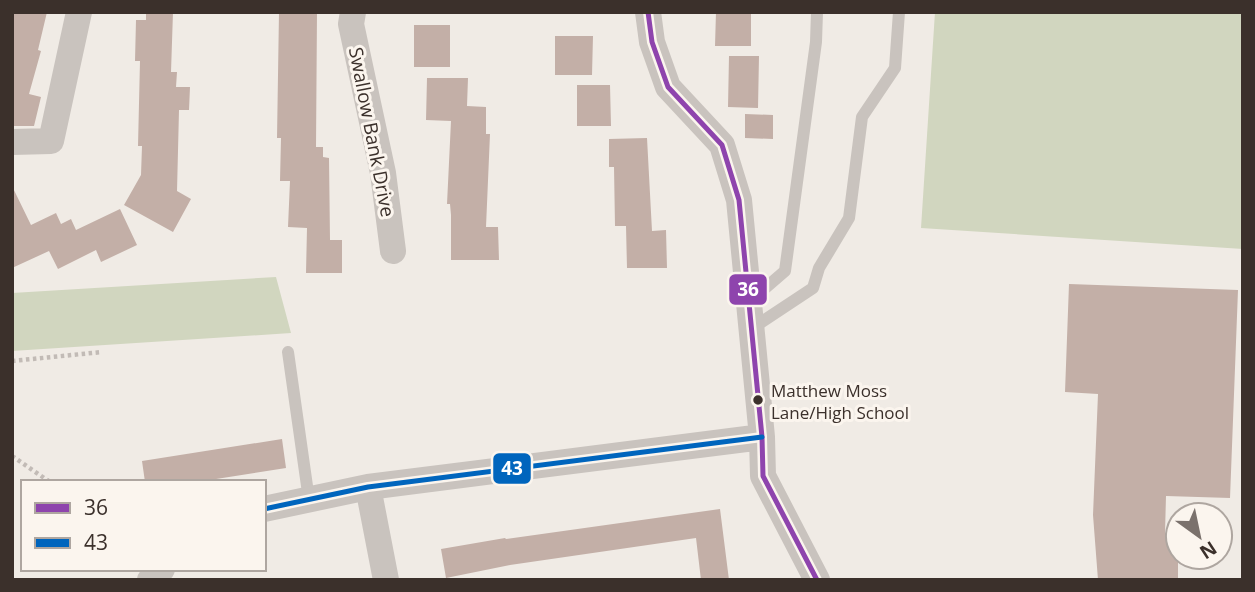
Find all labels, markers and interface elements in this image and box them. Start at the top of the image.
street label: Swallow Bank Drive [343,45,401,219]
line badge: 36 [728,273,768,306]
text: 36 [737,276,759,302]
place label: Matthew Moss Lane/High School [771,379,909,424]
marker: Matthew Moss Lane/High School [751,393,765,407]
line badge: 43 [492,452,532,485]
text: 43 [501,455,523,481]
legend [21,480,266,571]
text: 36 [84,493,108,521]
north arrow [1164,501,1234,571]
text: 43 [84,528,108,556]
text: N [1195,535,1222,565]

